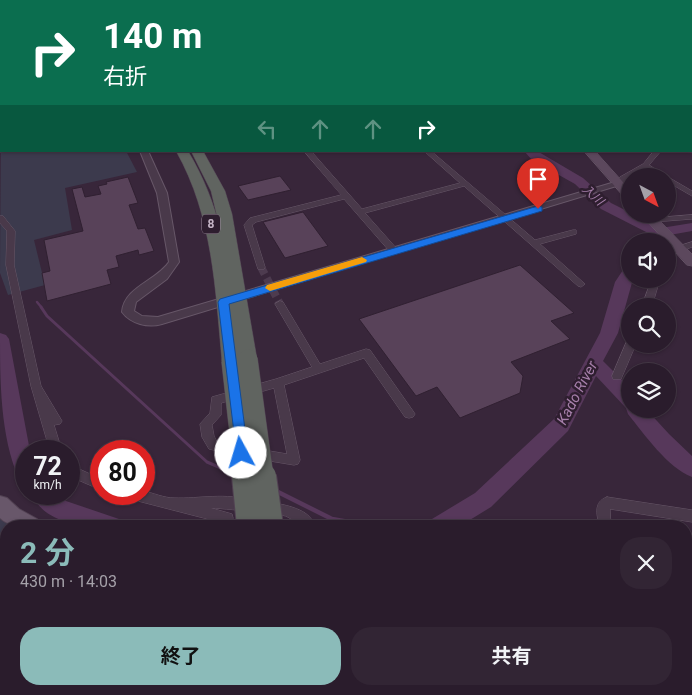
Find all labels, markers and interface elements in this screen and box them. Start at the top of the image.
text: 140 m [103,16,202,57]
icon: right [20,20,85,85]
text: 右折 [103,64,147,89]
icon: left [253,115,281,143]
icon: ahead [306,115,334,143]
icon: ahead [359,115,387,143]
icon: right [412,115,440,143]
pin [517,158,559,209]
icon: arrive [524,165,552,193]
north arrow [621,168,676,222]
map controls [621,168,676,418]
water label: 入川 [579,182,608,210]
road number: 8 [202,214,220,233]
button: sound [621,233,676,288]
button: search [621,298,676,353]
water label: Kado River [553,357,602,428]
button: layers [621,363,676,418]
position arrow [214,426,266,478]
speed limit sign: 80 [90,440,155,505]
text: 72 [33,452,62,481]
text: km/h [33,478,62,492]
text: 2 分 [20,535,75,570]
button: close [620,537,672,589]
text: 430 m · 14:03 [20,572,117,591]
button: 終了 [20,627,341,685]
button: 共有 [351,627,672,685]

